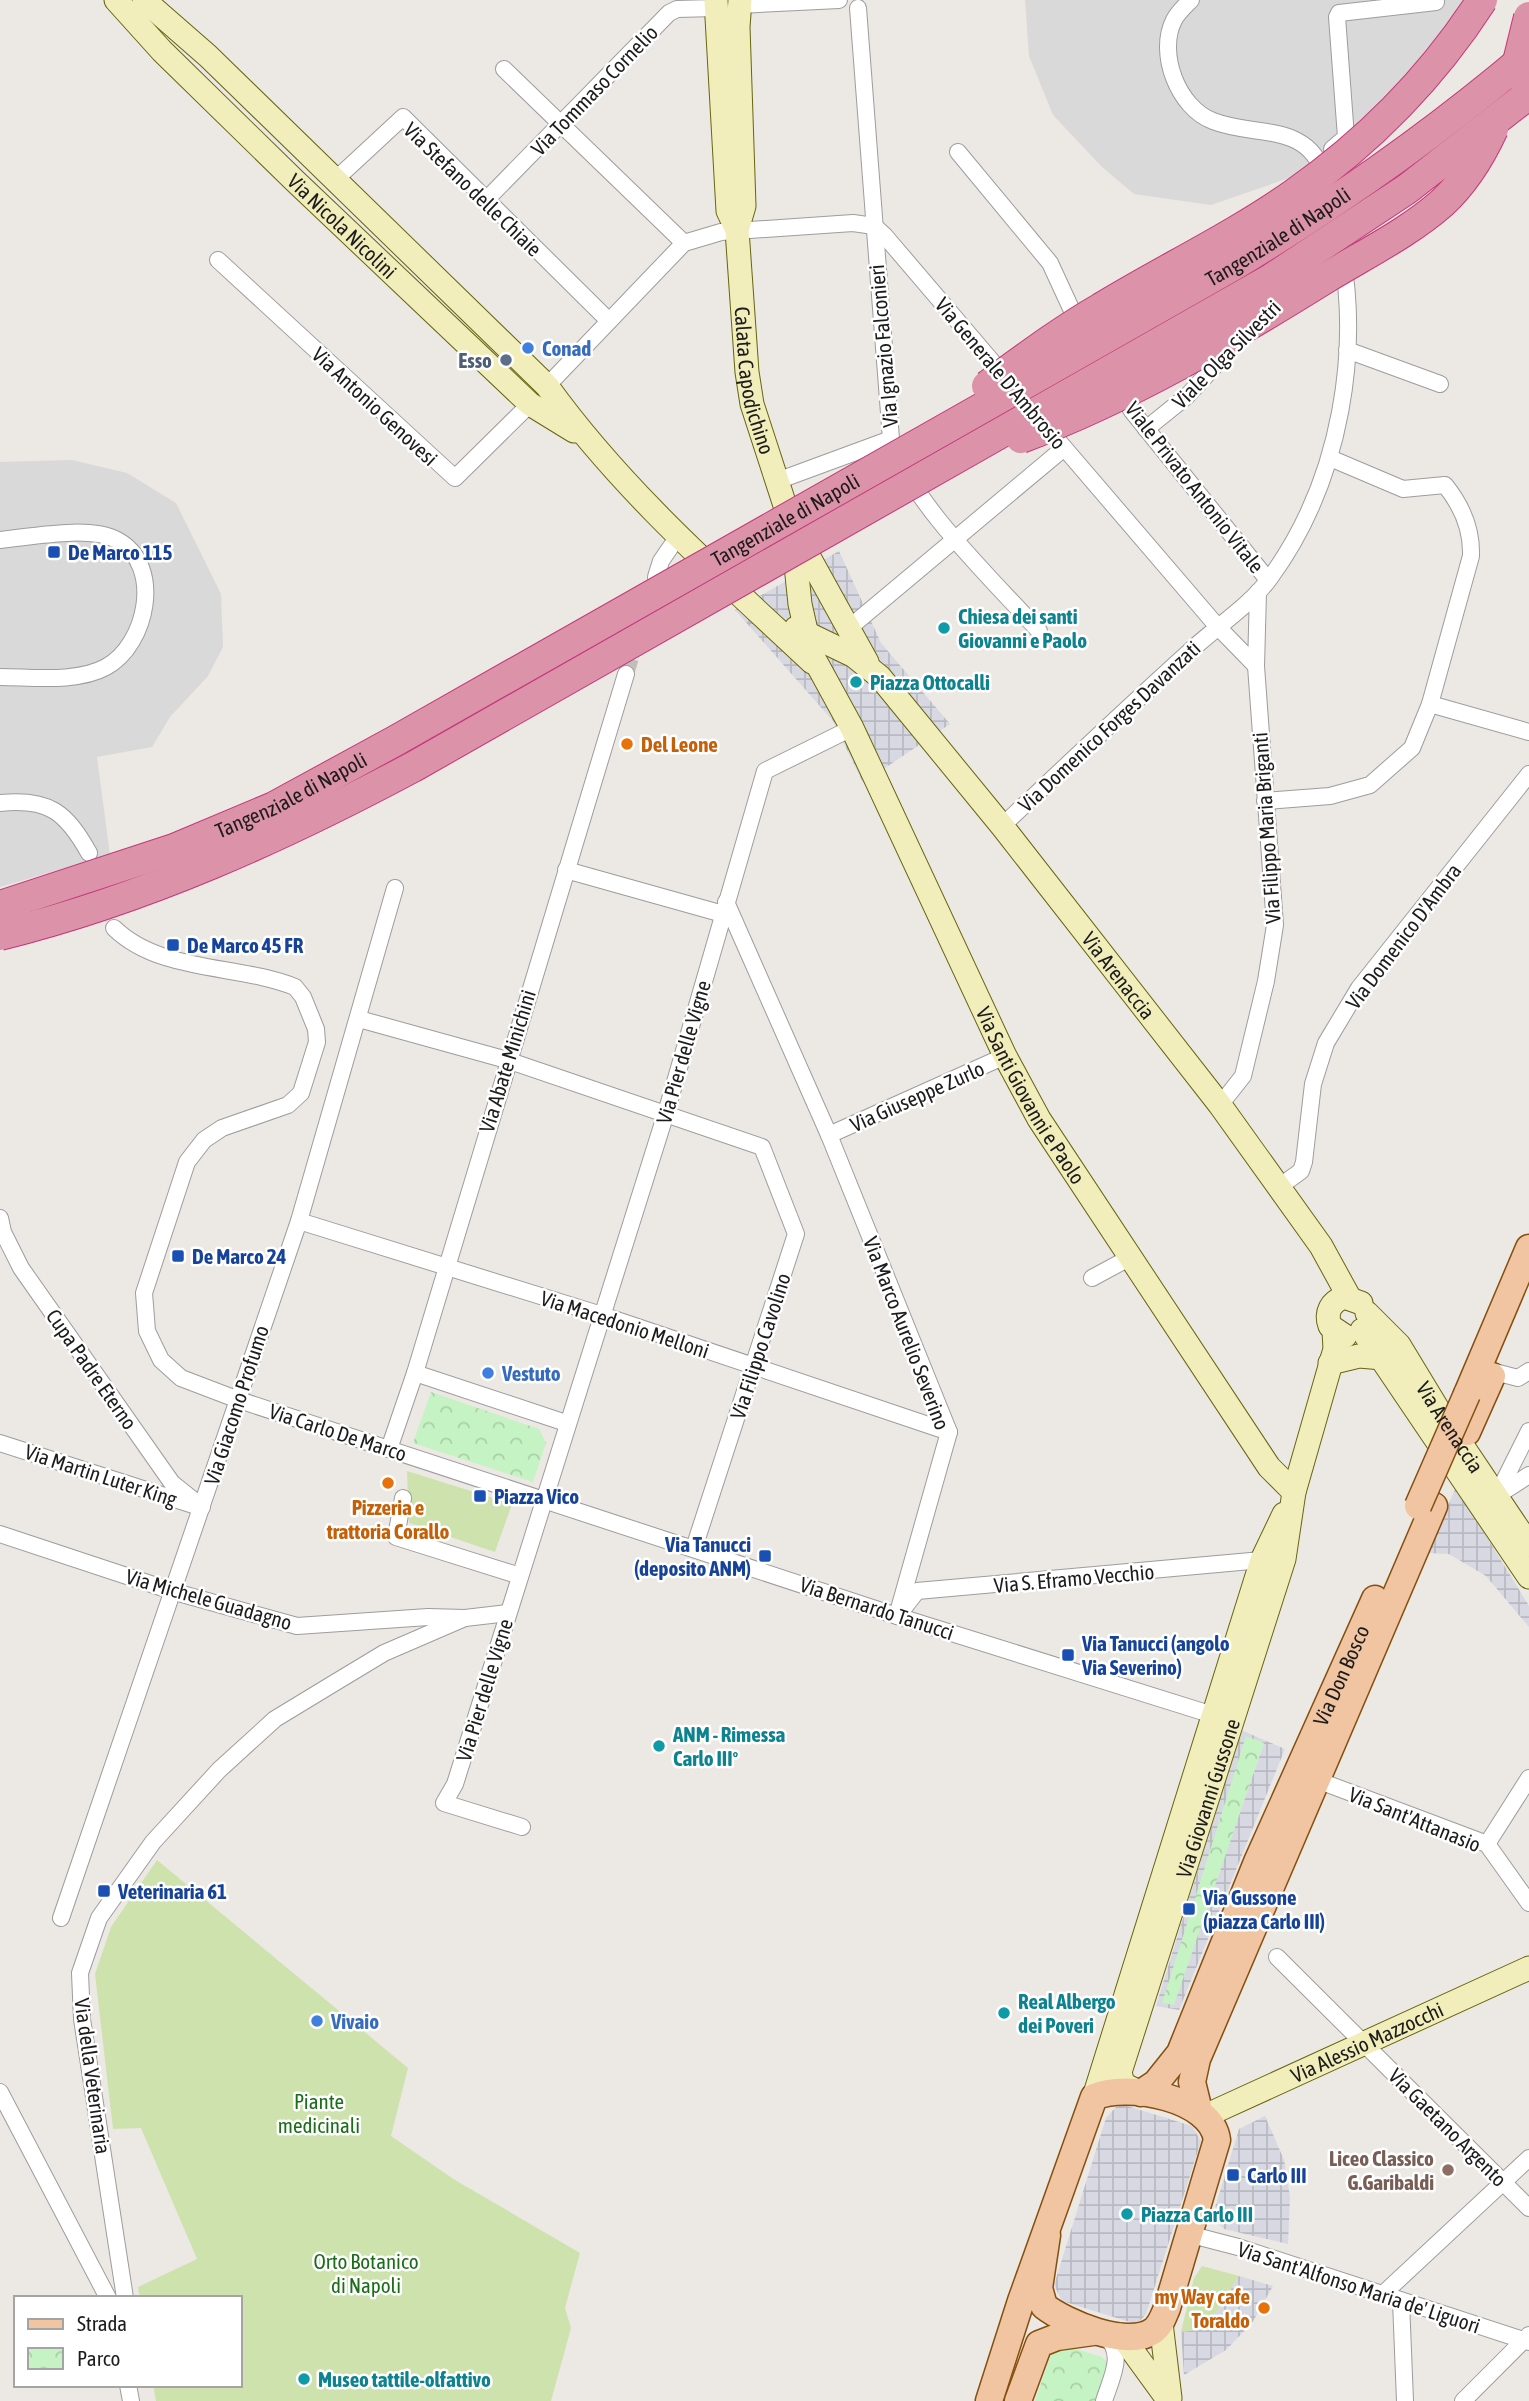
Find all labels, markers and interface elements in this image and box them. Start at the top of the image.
street label: Via Tommaso Cornelio [526,20,662,160]
street label: Via Stefano delle Chiaie [399,117,547,261]
street label: Via Nicola Nicolini [283,169,402,283]
street label: Tangenziale di Napoli [1201,182,1354,291]
street label: Via Ignazio Falconieri [864,263,902,429]
street label: Via Generale D'Ambrosio [931,292,1071,454]
street label: Viale Olga Silvestri [1167,295,1285,413]
street label: Calata Capodichino [730,306,780,457]
place label: Conad [542,336,591,360]
marker: Conad [520,340,536,356]
street label: Via Antonio Genovesi [307,342,443,470]
place label: Esso [458,348,492,372]
marker: Esso [498,352,514,368]
street label: Viale Privato Antonio Vitale [1121,397,1269,577]
street label: Tangenziale di Napoli [707,468,863,571]
place label: De Marco 115 [68,540,172,564]
marker: De Marco 115 [46,544,62,560]
place label: Chiesa dei santi Giovanni e Paolo [958,604,1087,652]
marker: Chiesa dei santi Giovanni e Paolo [936,620,952,636]
street label: Via Domenico Forges Davanzati [1013,636,1205,816]
place label: Piazza Ottocalli [870,670,990,694]
marker: Piazza Ottocalli [848,674,864,690]
street label: Via Filippo Maria Briganti [1247,731,1285,925]
place label: Del Leone [641,732,718,756]
marker: Del Leone [619,736,635,752]
street label: Tangenziale di Napoli [212,747,371,842]
street label: Via Domenico D'Ambra [1341,859,1465,1013]
street label: Via Arenaccia [1077,927,1160,1024]
place label: De Marco 45 FR [187,933,304,957]
marker: De Marco 45 FR [165,937,181,953]
street label: Via Pier delle Vigne [651,978,715,1126]
street label: Via Abate Minichini [474,987,540,1135]
street label: Via Santi Giovanni e Paolo [972,1003,1090,1188]
street label: Via Giuseppe Zurlo [846,1056,988,1136]
street label: Via Marco Aurelio Severino [859,1233,955,1433]
place label: De Marco 24 [192,1244,287,1268]
marker: De Marco 24 [170,1248,186,1264]
street label: Via Filippo Cavolino [725,1270,795,1422]
street label: Via Macedonio Melloni [538,1285,712,1363]
street label: Cupa Padre Eterno [42,1304,142,1434]
street label: Via Giacomo Profumo [199,1322,273,1488]
place label: Vestuto [501,1361,561,1385]
marker: Vestuto [480,1365,496,1381]
street label: Via Arenaccia [1412,1377,1489,1477]
street label: Via Carlo De Marco [266,1398,410,1466]
street label: Via Martin Luter King [22,1439,180,1511]
marker: Pizzeria e trattoria Corallo [380,1475,396,1491]
place label: Piazza Vico [494,1484,579,1508]
marker: Piazza Vico [472,1488,488,1504]
place label: Pizzeria e trattoria Corallo [326,1495,449,1543]
place label: Via Tanucci (deposito ANM) [634,1532,751,1580]
marker: Via Tanucci (deposito ANM) [757,1548,773,1564]
street label: Via S. Eframo Vecchio [993,1559,1155,1597]
street label: Via Michele Guadagno [123,1564,295,1634]
street label: Via Bernardo Tanucci [797,1572,957,1644]
street label: Via Pier delle Vigne [451,1616,517,1764]
street label: Via Don Bosco [1308,1621,1374,1729]
place label: Via Tanucci (angolo Via Severino) [1081,1631,1230,1679]
marker: Via Tanucci (angolo Via Severino) [1060,1647,1076,1663]
street label: Via Giovanni Gussone [1171,1716,1244,1881]
place label: ANM - Rimessa Carlo III° [672,1722,786,1770]
marker: ANM - Rimessa Carlo III° [651,1738,667,1754]
street label: Via Sant'Attanasio [1345,1782,1485,1856]
place label: Veterinaria 61 [117,1879,227,1903]
marker: Veterinaria 61 [96,1883,112,1899]
place label: Via Gussone (piazza Carlo III) [1202,1885,1325,1933]
marker: Via Gussone (piazza Carlo III) [1181,1901,1197,1917]
place label: Real Albergo dei Poveri [1018,1989,1116,2037]
street label: Via della Veterinaria [70,1996,116,2156]
street label: Via Alessio Mazzocchi [1287,1997,1447,2087]
marker: Real Albergo dei Poveri [996,2005,1012,2021]
place label: Vivaio [330,2009,379,2033]
marker: Vivaio [309,2013,325,2029]
street label: Via Gaetano Argento [1384,2063,1512,2191]
park label: Piante medicinali [278,2089,360,2137]
place label: Liceo Classico G.Garibaldi [1329,2146,1434,2194]
marker: Liceo Classico G.Garibaldi [1440,2162,1456,2178]
place label: Carlo III [1247,2163,1307,2187]
marker: Carlo III [1225,2167,1241,2183]
place label: Piazza Carlo III [1141,2202,1253,2226]
marker: Piazza Carlo III [1119,2206,1135,2222]
street label: Via Sant'Alfonso Maria de' Liguori [1235,2236,1483,2338]
park label: Orto Botanico di Napoli [313,2249,419,2297]
place label: my Way cafe Toraldo [1155,2284,1250,2332]
legend [14,2296,242,2387]
marker: my Way cafe Toraldo [1256,2300,1272,2316]
text: Strada [77,2311,127,2335]
text: Parco [77,2346,120,2370]
place label: Museo tattile-olfattivo [318,2367,491,2391]
marker: Museo tattile-olfattivo [296,2371,312,2387]

